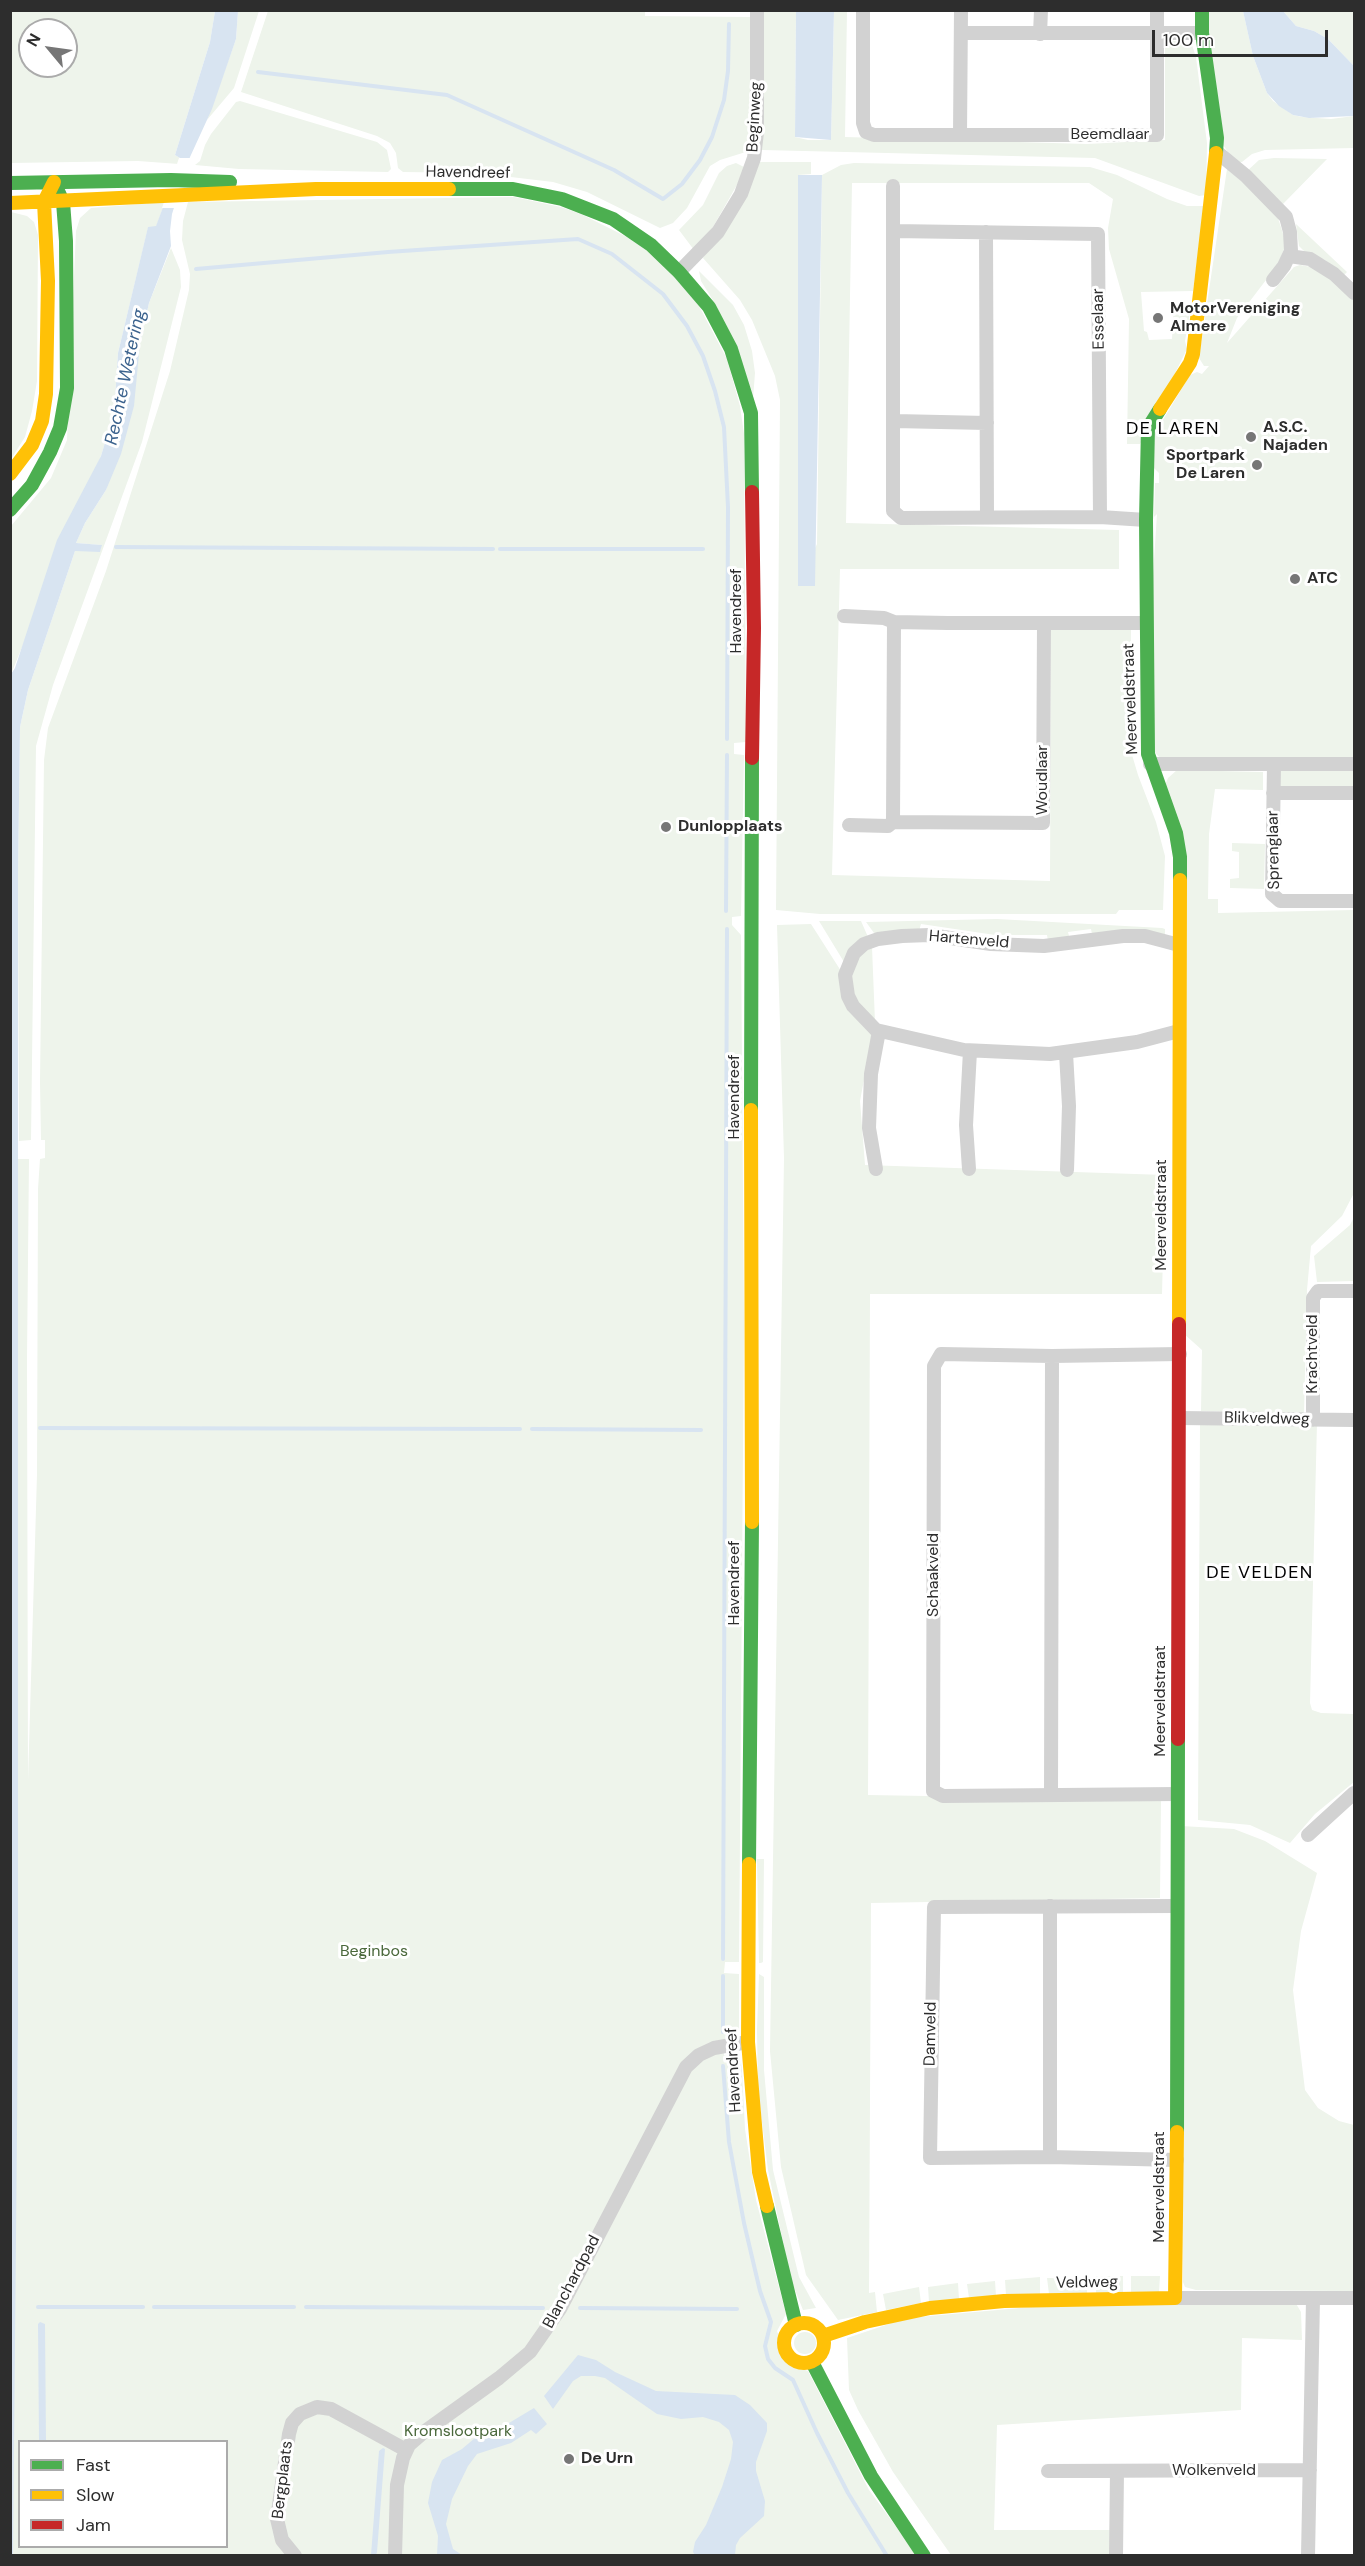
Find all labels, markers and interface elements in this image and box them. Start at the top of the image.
north arrow [18,18,78,78]
scale bar [1155,18,1330,56]
text: 100 m [1163,28,1214,52]
text: N [22,30,46,50]
street label: Beginweg [744,81,766,153]
street label: Beemdlaar [1070,125,1150,145]
street label: Havendreef [425,163,511,183]
street label: Esselaar [1089,288,1109,350]
place label: MotorVereniging Almere [1170,299,1300,337]
water label: Rechte Wetering [101,307,151,447]
marker: MotorVereniging Almere [1151,311,1165,325]
district label: DE LAREN [1126,418,1220,440]
place label: A.S.C. Najaden [1263,418,1328,456]
marker: A.S.C. Najaden [1244,430,1258,444]
place label: Sportpark De Laren [1166,446,1245,484]
marker: Sportpark De Laren [1250,458,1264,472]
street label: Havendreef [727,569,747,653]
place label: ATC [1307,569,1338,589]
marker: ATC [1288,572,1302,586]
street label: Meerveldstraat [1119,643,1143,755]
street label: Woudlaar [1033,745,1053,815]
street label: Sprenglaar [1264,810,1284,890]
place label: Dunlopplaats [678,817,782,837]
marker: Dunlopplaats [659,820,673,834]
street label: Hartenveld [928,927,1010,953]
street label: Havendreef [725,1055,745,1139]
street label: Meerveldstraat [1152,1159,1172,1271]
street label: Krachtveld [1303,1314,1323,1394]
street label: Blikveldweg [1224,1409,1310,1429]
street label: Schaakveld [924,1533,944,1617]
street label: Havendreef [725,1541,745,1625]
district label: DE VELDEN [1206,1562,1314,1584]
street label: Meerveldstraat [1151,1645,1171,1757]
park label: Beginbos [340,1942,408,1962]
street label: Damveld [921,2002,941,2066]
street label: Havendreef [722,2027,746,2113]
street label: Meerveldstraat [1150,2131,1170,2243]
street label: Blanchardpad [539,2232,605,2332]
street label: Veldweg [1056,2273,1118,2293]
park label: Kromslootpark [404,2422,512,2442]
legend [18,2440,228,2548]
street label: Bergplaats [269,2440,297,2520]
place label: De Urn [581,2449,633,2469]
marker: De Urn [562,2452,576,2466]
text: Fast [76,2453,111,2477]
street label: Wolkenveld [1172,2461,1256,2481]
text: Slow [76,2483,115,2507]
text: Jam [76,2513,111,2537]

